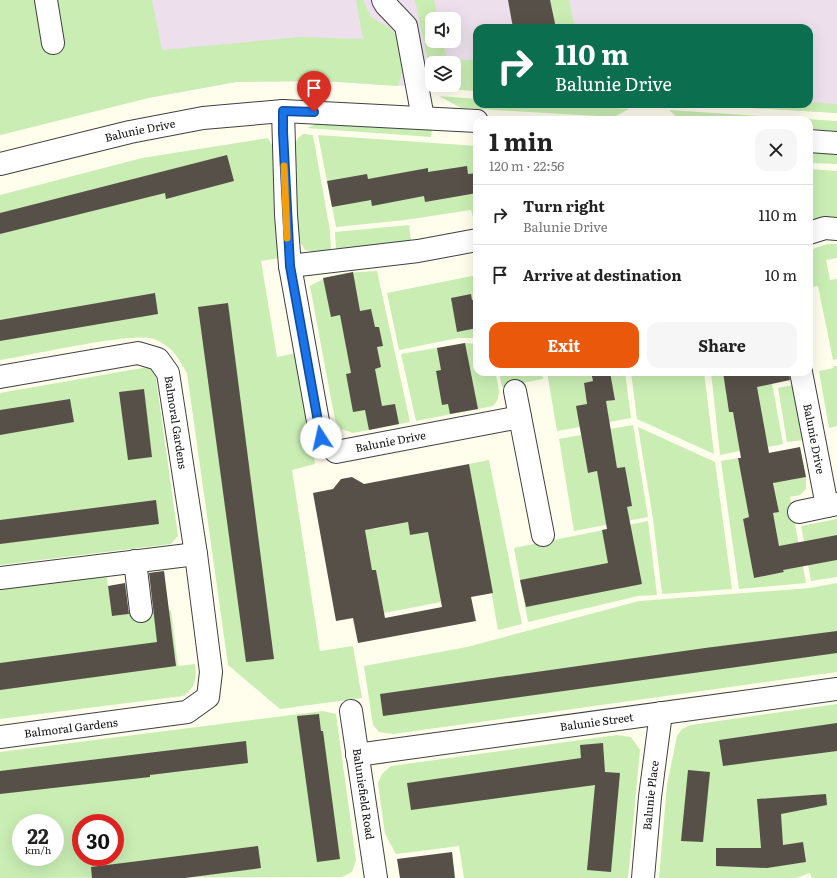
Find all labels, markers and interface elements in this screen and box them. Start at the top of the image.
map controls [425,12,461,92]
button: sound [425,12,461,48]
text: 110 m [555,32,629,74]
icon: right [489,40,541,92]
button: layers [425,56,461,92]
text: Balunie Drive [555,70,672,97]
pin [297,71,331,112]
icon: arrive [303,77,325,99]
street label: Balunie Drive [103,114,177,145]
text: 1 min [489,123,553,158]
button: close [755,129,797,171]
text: 120 m · 22:56 [489,156,564,175]
text: Turn right [523,194,605,217]
text: 110 m [759,203,797,226]
icon: right [489,204,511,226]
text: Balunie Drive [523,217,607,236]
text: Arrive at destination [523,263,682,286]
text: 10 m [765,263,797,286]
icon: arrive [489,264,511,286]
button: Exit [489,322,639,368]
button: Share [647,322,797,368]
street label: Balmoral Gardens [161,374,192,470]
street label: Balunie Drive [800,402,830,475]
position arrow [300,417,342,459]
street label: Balunie Drive [354,426,427,455]
street label: Balunie Street [559,708,635,734]
street label: Balmoral Gardens [23,713,119,741]
street label: Baluniefield Road [350,747,379,841]
street label: Balunie Place [638,759,662,831]
speed limit sign: 30 [72,814,124,866]
text: 22 [27,820,49,850]
text: km/h [25,842,51,857]

